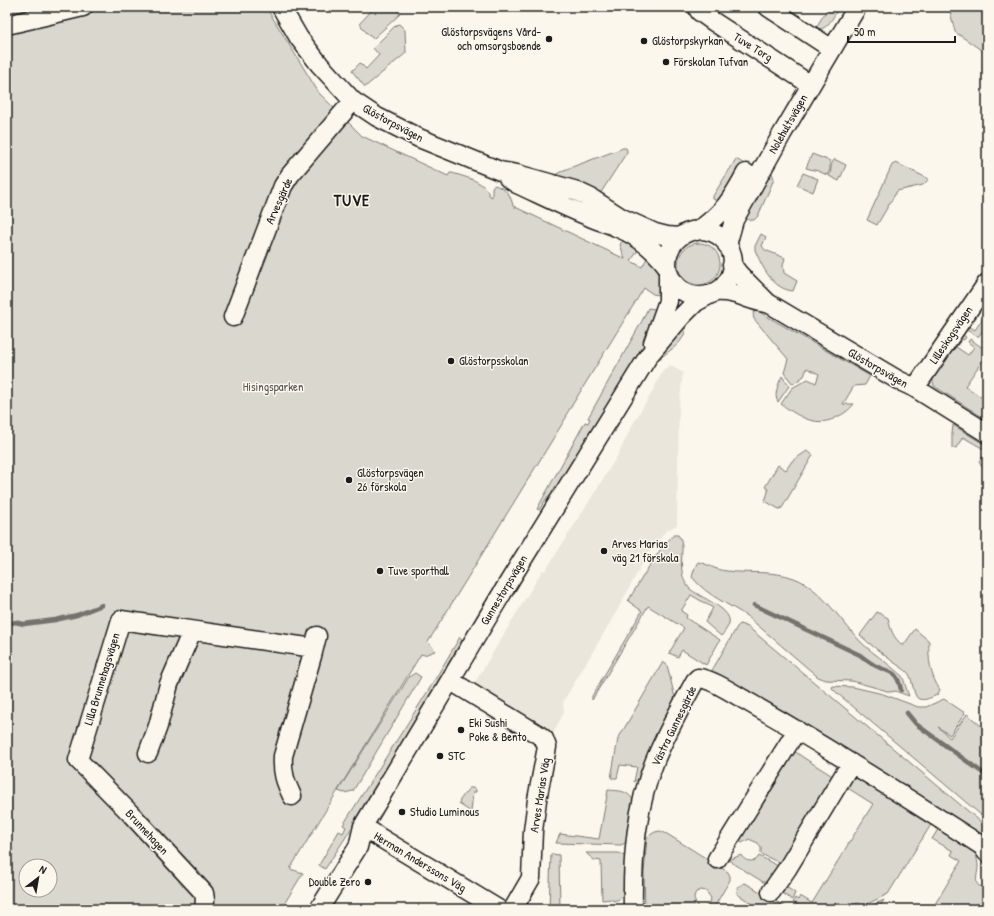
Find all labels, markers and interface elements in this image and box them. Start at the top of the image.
scale bar [848,18,955,44]
place label: Glöstorpsvägens Vård- och omsorgsboende [441,23,541,54]
text: 50 m [854,23,875,40]
street label: Tuve Torg [730,28,776,65]
place label: Glöstorpskyrkan [652,32,724,49]
marker: Glöstorpsvägens Vård- och omsorgsboende [544,34,554,44]
marker: Glöstorpskyrkan [639,36,649,46]
place label: Förskolan Tufvan [673,53,748,70]
marker: Förskolan Tufvan [661,57,671,67]
street label: Nolehultsvägen [764,91,811,157]
street label: Glöstorpsvägen [360,99,427,146]
street label: Arvesgärde [261,175,296,227]
district label: TUVE [333,189,370,211]
street label: Lilleskogsvägen [925,302,976,367]
street label: Glöstorpsvägen [845,344,911,392]
place label: Glöstorpsskolan [459,352,529,369]
marker: Glöstorpsskolan [446,356,456,366]
park label: Hisingsparken [243,378,303,395]
place label: Glöstorpsvägen 26 förskola [357,464,424,495]
marker: Glöstorpsvägen 26 förskola [344,475,354,485]
place label: Arves Marias väg 21 förskola [612,535,679,566]
marker: Arves Marias väg 21 förskola [599,546,609,556]
street label: Gunnestorpsvägen [476,551,531,628]
place label: Tuve sporthall [388,562,450,579]
marker: Tuve sporthall [375,566,385,576]
street label: Lilla Brunnehagsvägen [79,631,124,727]
street label: Västra Gunnesgärde [647,683,700,769]
place label: Eki Sushi Poke & Bento [469,714,527,745]
marker: Eki Sushi Poke & Bento [456,725,466,735]
place label: STC [448,747,466,764]
marker: STC [435,751,445,761]
street label: Arves Marias Väg [525,756,554,834]
place label: Studio Luminous [410,803,480,820]
street label: Brunnehagen [122,805,173,858]
marker: Studio Luminous [397,807,407,817]
street label: Herman Anderssons Väg [371,827,470,896]
north arrow [18,858,58,898]
text: N [37,862,49,877]
place label: Double Zero [309,873,360,890]
marker: Double Zero [363,877,373,887]

